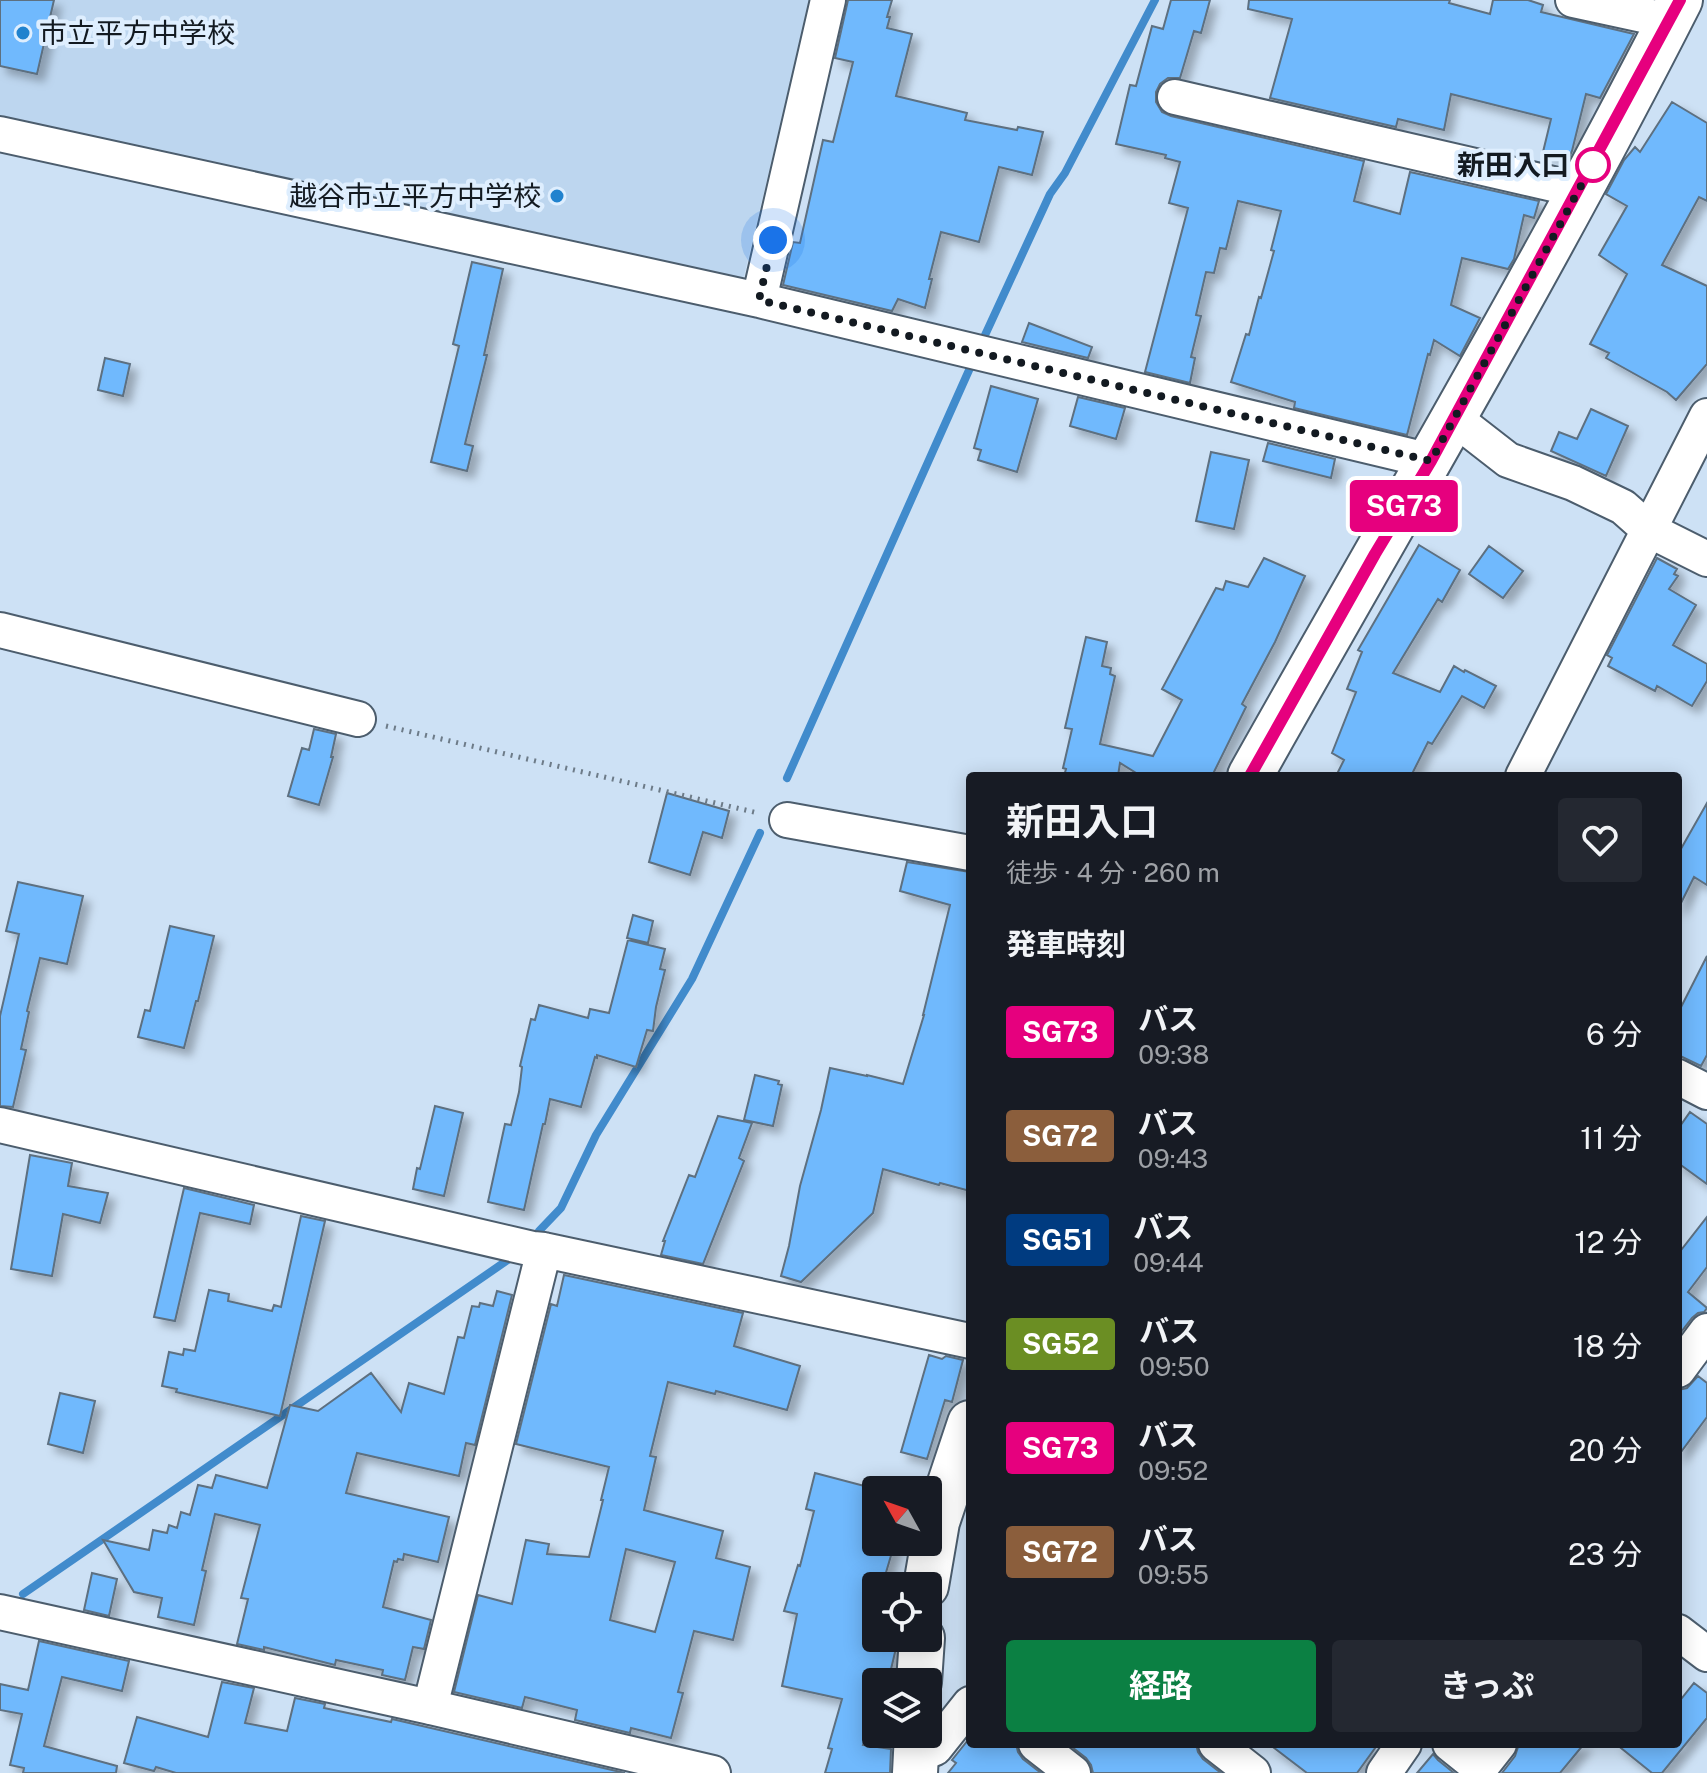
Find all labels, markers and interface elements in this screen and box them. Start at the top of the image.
place label: 市立平方中学校 [39,16,235,49]
marker: 市立平方中学校 [14,24,32,42]
place label: 新田入口 [1457,148,1569,181]
marker: 新田入口 [1576,148,1610,182]
place label: 越谷市立平方中学校 [289,179,541,212]
marker: 越谷市立平方中学校 [548,187,566,205]
your location [753,220,793,260]
line badge: SG73 [1348,480,1460,532]
text: SG73 [1366,489,1442,522]
button: heart [1558,798,1642,882]
text: 新田入口 [1006,799,1158,844]
text: 徒歩 · 4 分 · 260 m [1006,857,1220,888]
text: 発車時刻 [1006,926,1126,962]
text: バス [1138,1001,1198,1037]
text: SG73 [1022,1015,1098,1048]
text: 6 分 [1586,1016,1642,1052]
text: 09:38 [1138,1039,1209,1070]
text: バス [1138,1105,1198,1141]
text: SG72 [1022,1119,1098,1152]
text: 11 分 [1580,1120,1642,1156]
text: 09:43 [1138,1143,1208,1174]
text: バス [1133,1209,1193,1245]
text: SG51 [1022,1223,1093,1256]
text: 12 分 [1575,1224,1642,1260]
text: 09:44 [1133,1247,1204,1278]
text: バス [1139,1313,1199,1349]
text: SG52 [1022,1327,1099,1360]
text: 18 分 [1573,1328,1642,1364]
text: 09:50 [1139,1351,1210,1382]
text: バス [1138,1417,1198,1453]
text: SG73 [1022,1431,1098,1464]
text: 20 分 [1568,1432,1642,1468]
text: 09:52 [1138,1455,1208,1486]
north arrow [862,1476,942,1556]
map controls [862,1476,942,1748]
text: バス [1138,1521,1198,1557]
text: SG72 [1022,1535,1098,1568]
text: 23 分 [1568,1536,1642,1572]
text: 09:55 [1138,1559,1209,1590]
button: locate [862,1572,942,1652]
button: 経路 [1006,1640,1316,1732]
button: きっぷ [1332,1640,1642,1732]
button: layers [862,1668,942,1748]

